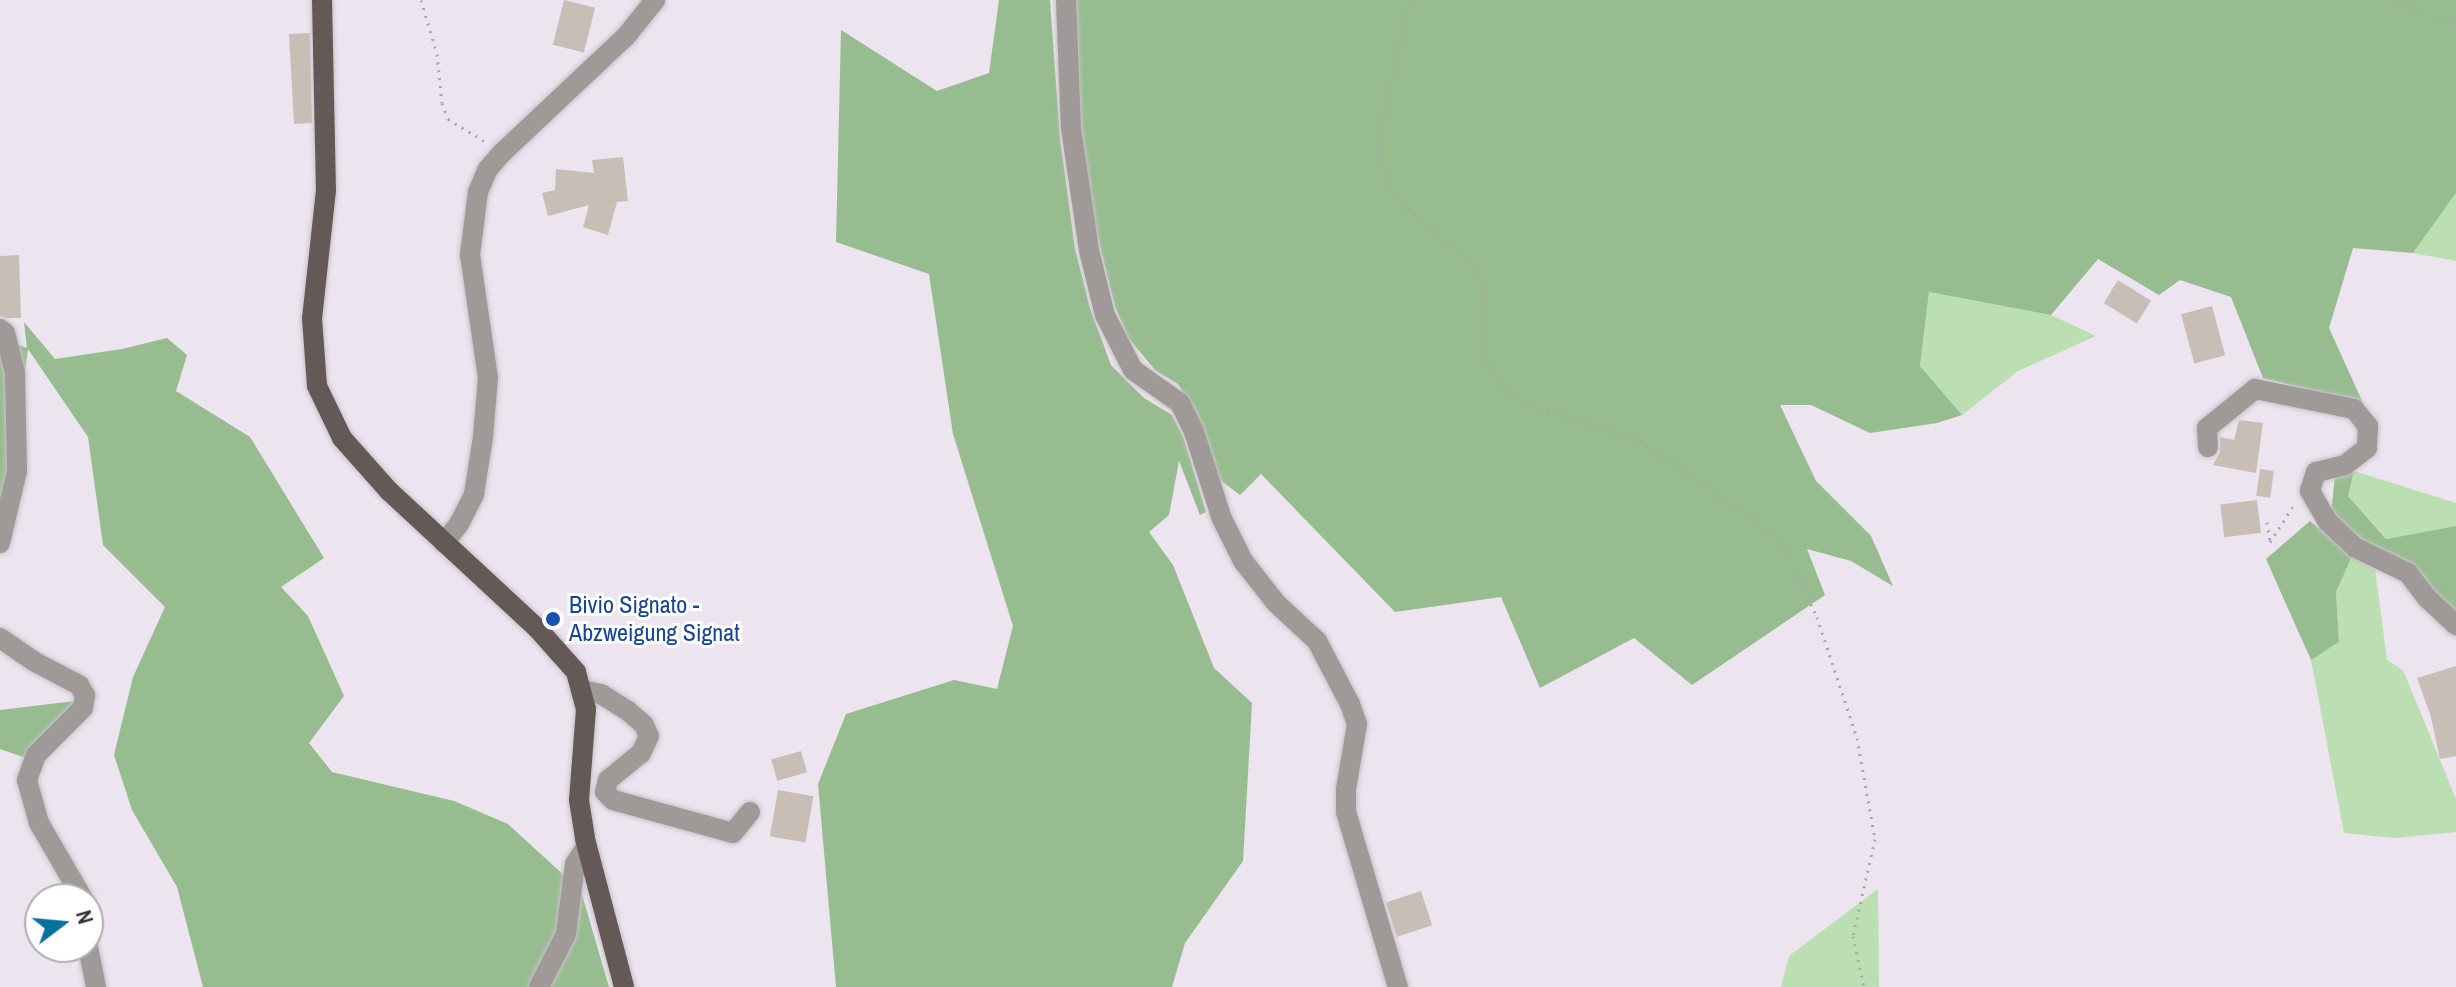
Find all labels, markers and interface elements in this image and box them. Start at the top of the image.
place label: Bivio Signato - Abzweigung Signat [569,591,740,647]
marker: Bivio Signato - Abzweigung Signat [544,610,562,628]
north arrow [24,883,104,963]
text: N [69,907,101,927]

